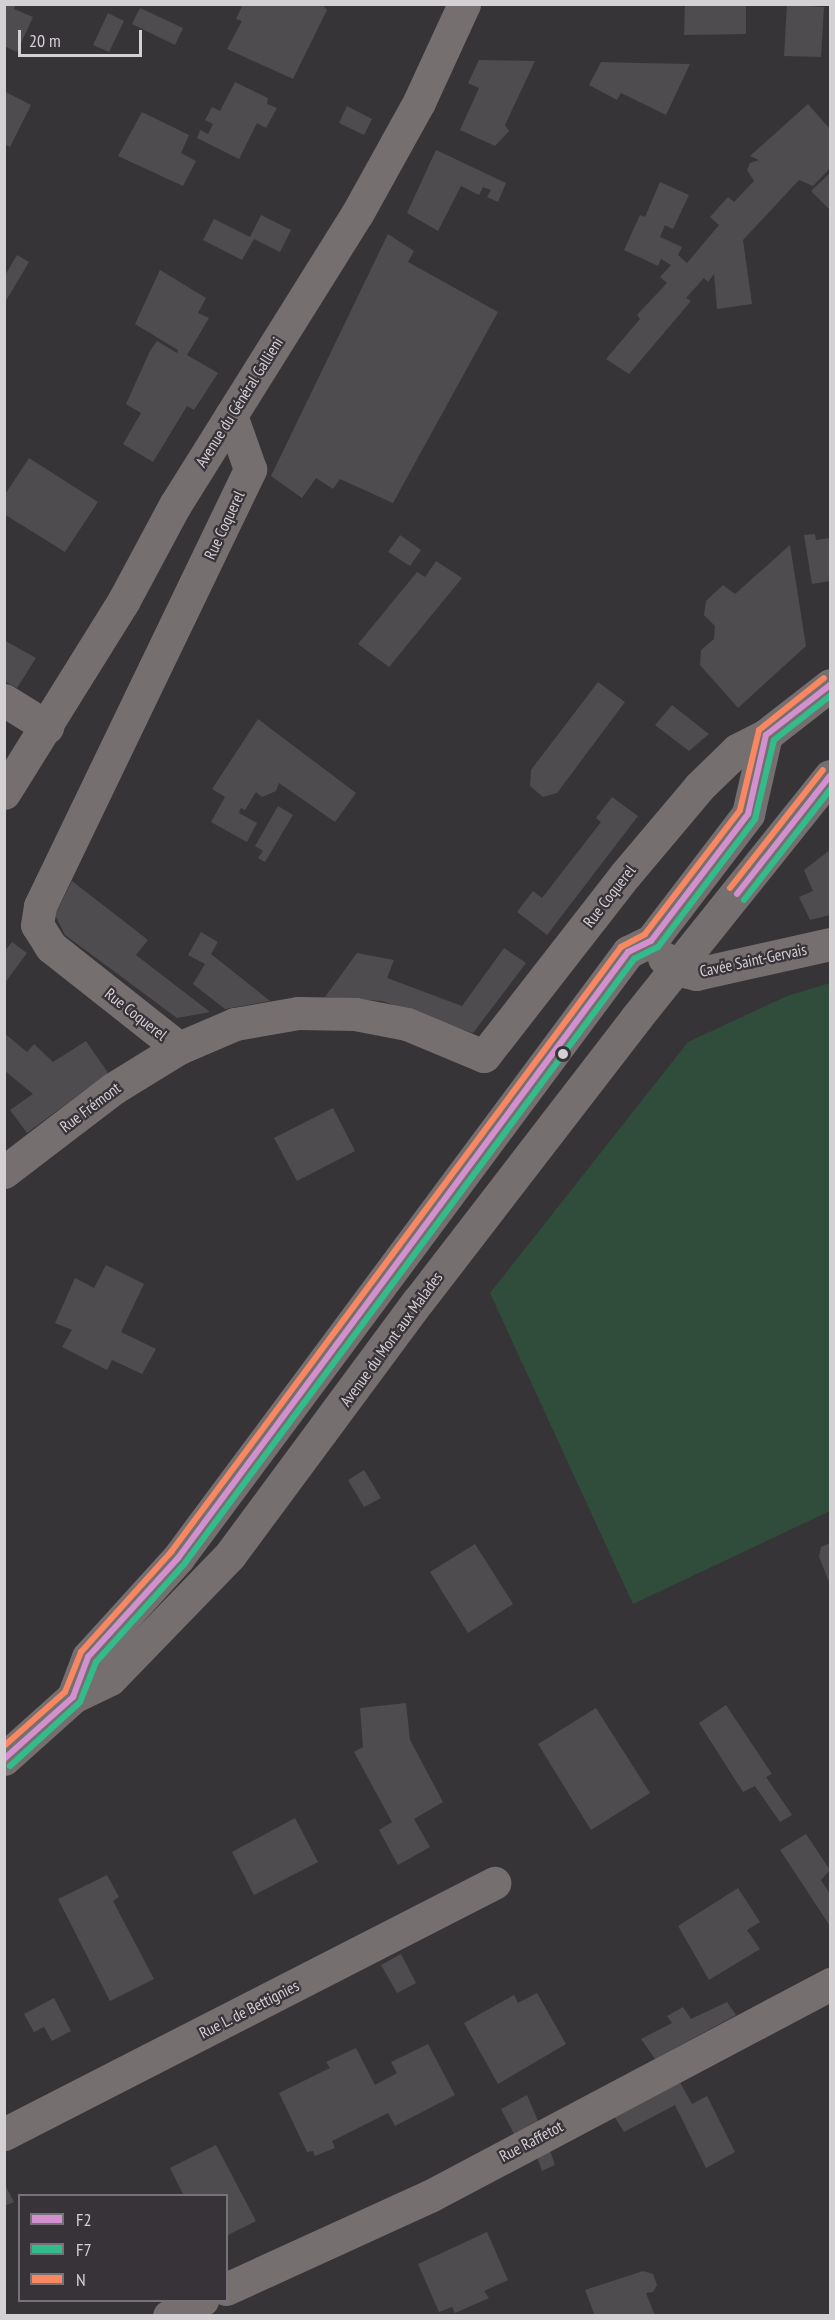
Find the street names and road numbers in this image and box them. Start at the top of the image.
street label: Avenue du Général Gallieni [191,334,287,470]
street label: Rue Coquerel [200,488,248,562]
street label: Rue Coquerel [579,861,639,931]
street label: Cavée Saint-Gervais [698,939,808,981]
street label: Rue Coquerel [101,984,171,1044]
street label: Rue Frémont [56,1078,124,1136]
street label: Avenue du Mont aux Malades [336,1268,446,1410]
street label: Rue L. de Bettignies [196,1975,302,2043]
street label: Rue Raffetot [496,2116,566,2166]

